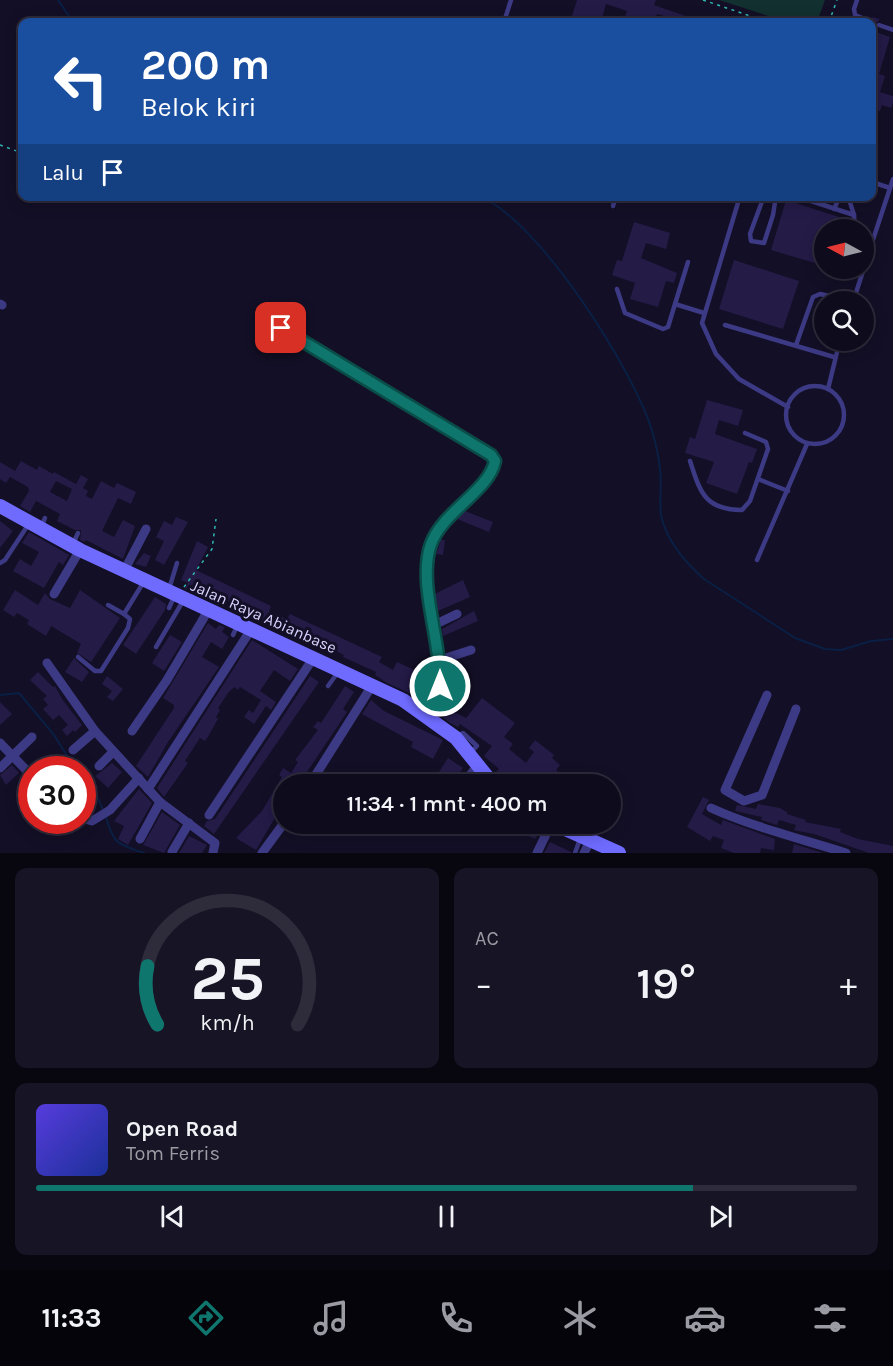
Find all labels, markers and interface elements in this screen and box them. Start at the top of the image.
text: 200 m [141,40,270,90]
icon: left [42,42,120,120]
text: Belok kiri [141,91,257,123]
icon: arrive [96,156,129,189]
text: Lalu [42,160,84,186]
north arrow [814,219,874,279]
map controls [814,219,874,351]
button: search [814,291,874,351]
pin [255,302,306,353]
icon: arrive [264,311,297,344]
street label: Jalan Raya Abianbase [188,576,340,657]
position arrow [408,654,472,718]
speed limit sign: 30 [18,756,96,834]
text: 11:34 · 1 mnt · 400 m [347,791,548,817]
text: AC [475,927,499,950]
text: 25 [190,942,264,1015]
text: 19° [636,957,696,1009]
text: − [475,965,492,1003]
text: + [840,965,857,1003]
text: km/h [200,1010,254,1035]
text: Open Road [126,1116,238,1142]
text: Tom Ferris [126,1142,220,1165]
icon: previous [156,1200,189,1233]
icon: pause [430,1200,463,1233]
icon: next [704,1200,737,1233]
icon: directions [185,1297,227,1339]
icon: music [310,1297,352,1339]
icon: phone [435,1297,477,1339]
icon: climate [559,1297,601,1339]
icon: car [684,1297,726,1339]
icon: filters [809,1297,851,1339]
text: 11:33 [41,1302,102,1334]

